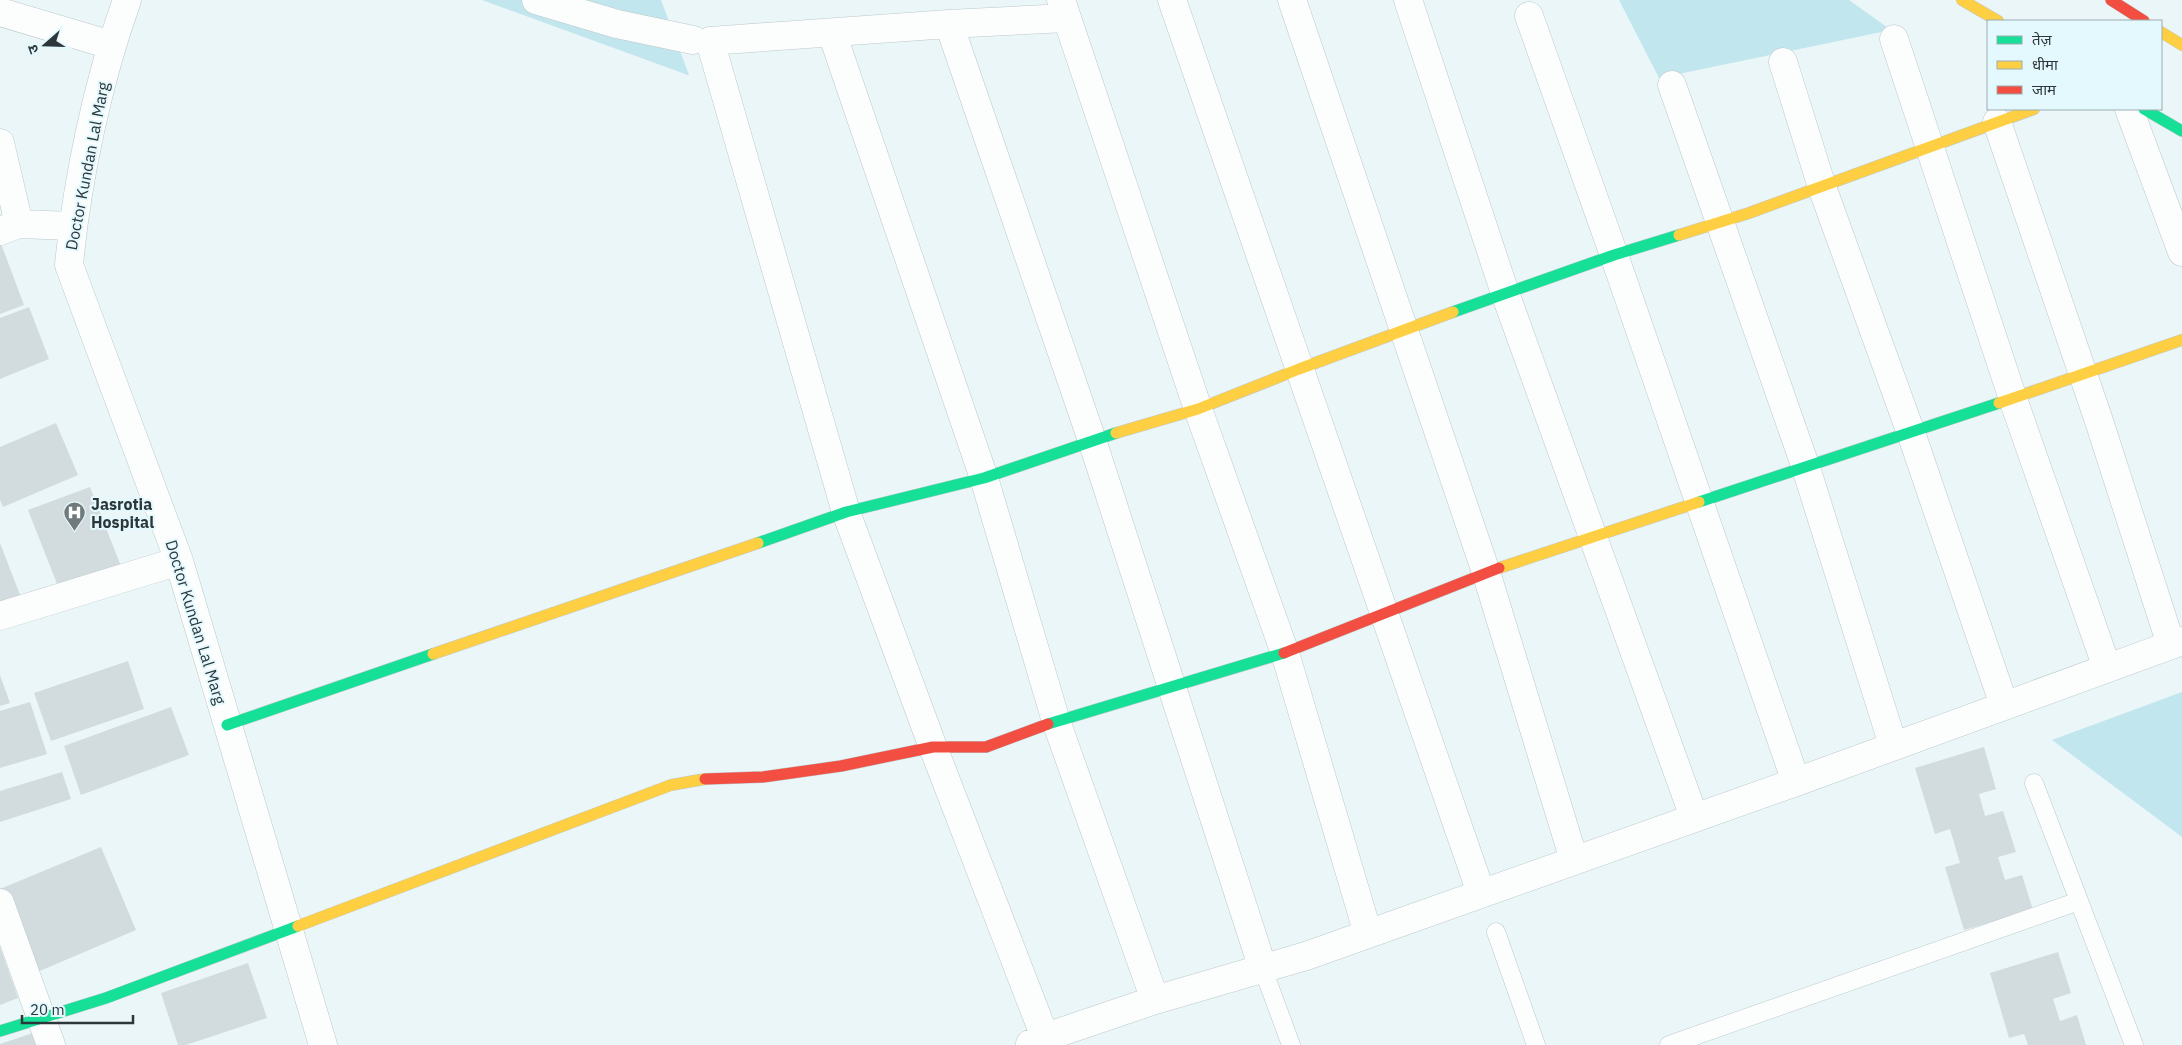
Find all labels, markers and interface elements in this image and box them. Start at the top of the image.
north arrow [20,20,70,70]
legend [1987,20,2162,110]
text: तेज़ [2032,30,2053,49]
text: उ [23,42,43,56]
text: धीमा [2032,55,2059,74]
street label: Doctor Kundan Lal Marg [61,80,113,252]
text: जाम [2032,80,2057,99]
place label: Jasrotia Hospital [91,494,154,532]
hospital icon: Jasrotia Hospital [63,501,87,532]
street label: Doctor Kundan Lal Marg [161,537,231,707]
scale bar [22,992,134,1024]
text: 20 m [30,1000,65,1019]

